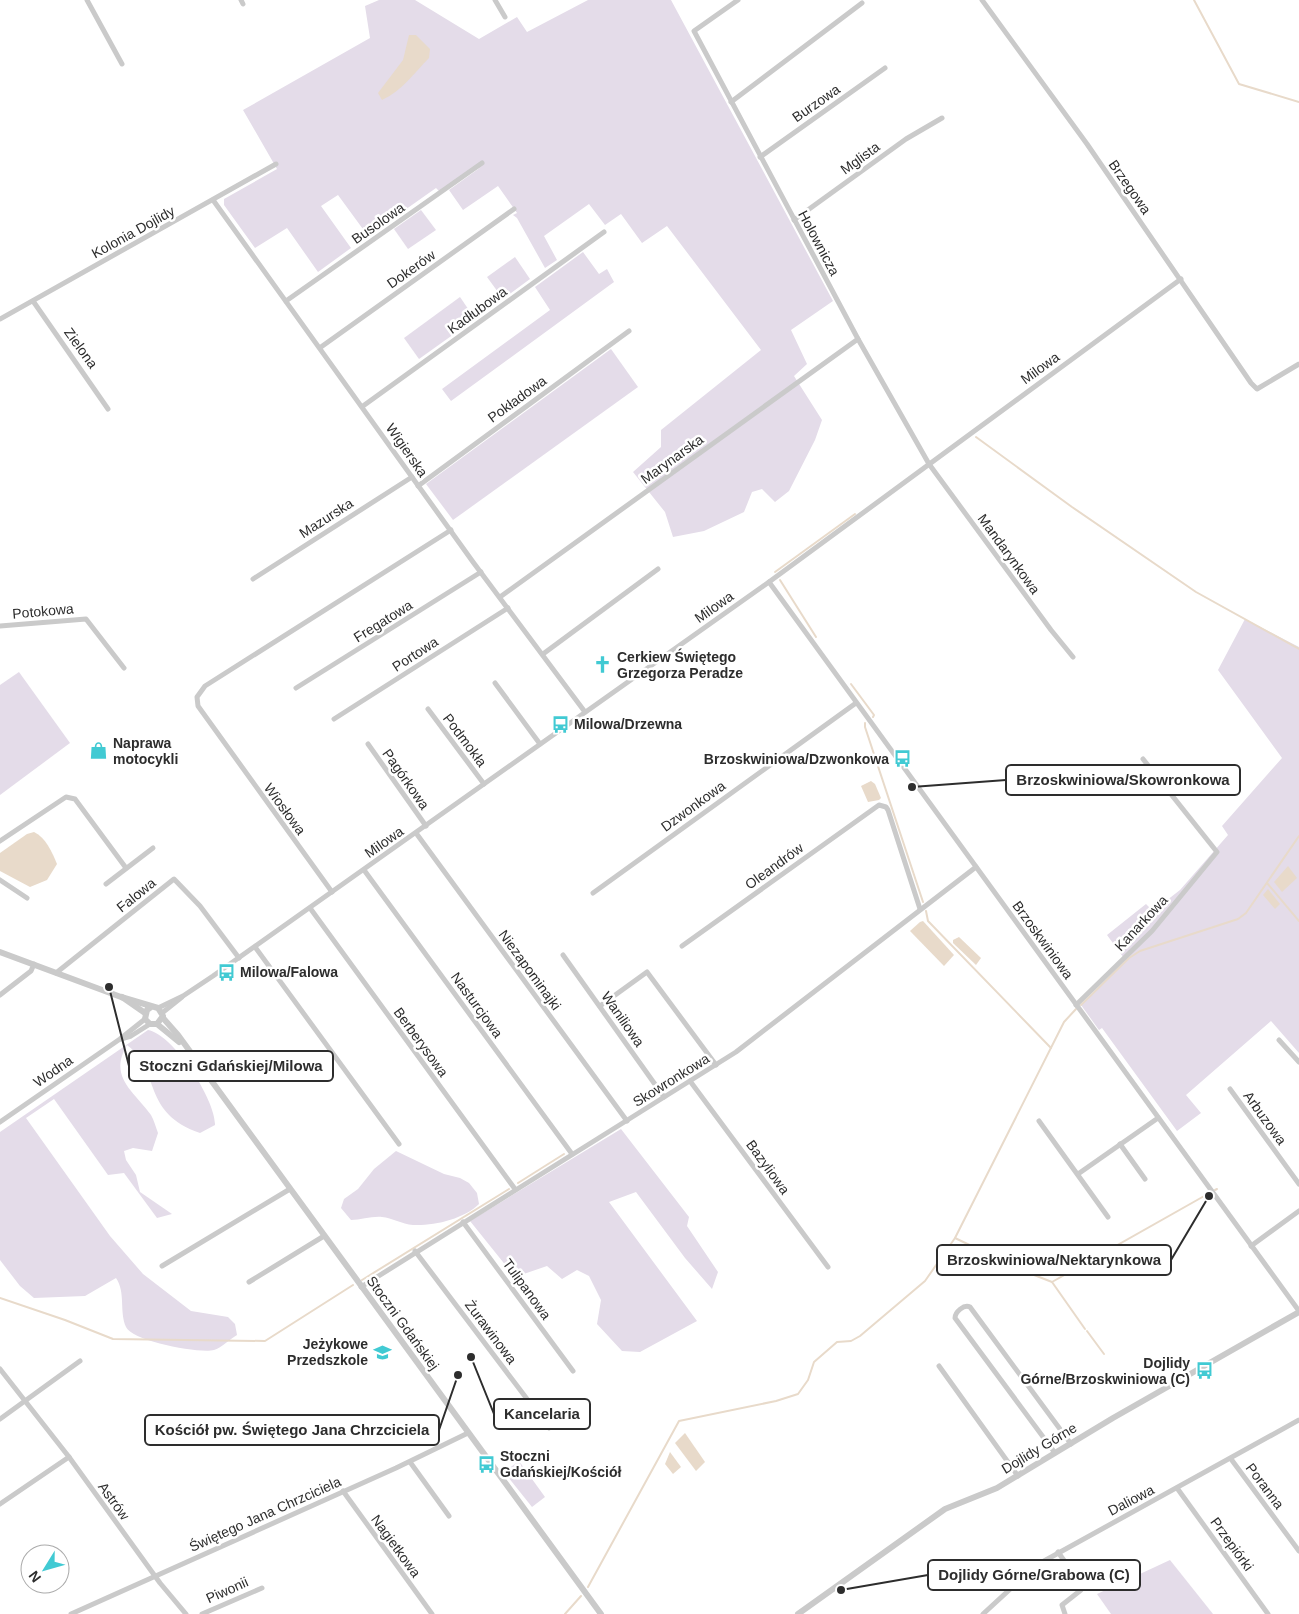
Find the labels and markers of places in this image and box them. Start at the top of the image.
place label: Cerkiew Świętego Grzegorza Peradze [617,648,743,681]
church icon: Cerkiew Świętego Grzegorza Peradze [593,655,613,675]
bus stop icon: Milowa/Drzewna [550,714,570,734]
place label: Milowa/Drzewna [574,716,682,732]
place label: Naprawa motocykli [113,735,178,767]
shop icon: Naprawa motocykli [89,741,109,761]
bus stop icon: Brzoskwiniowa/Dzwonkowa [893,749,913,769]
place label: Brzoskwiniowa/Dzwonkowa [704,751,889,767]
callout: Brzoskwiniowa/Skowronkowa [1006,765,1240,795]
bus stop icon: Milowa/Falowa [216,962,236,982]
place label: Milowa/Falowa [240,964,338,980]
callout: Stoczni Gdańskiej/Milowa [129,1051,333,1081]
callout: Brzoskwiniowa/Nektarynkowa [937,1245,1171,1275]
place label: Jeżykowe Przedszkole [287,1336,368,1368]
school or university icon: Jeżykowe Przedszkole [372,1342,392,1362]
place label: Dojlidy Górne/Brzoskwiniowa (C) [1020,1355,1190,1387]
bus stop icon: Dojlidy Górne/Brzoskwiniowa (C) [1194,1361,1214,1381]
callout: Kancelaria [494,1399,590,1429]
callout: Kościół pw. Świętego Jana Chrzciciela [145,1415,439,1445]
place label: Stoczni Gdańskiej/Kościół [500,1448,621,1480]
bus stop icon: Stoczni Gdańskiej/Kościół [476,1454,496,1474]
callout: Dojlidy Górne/Grabowa (C) [928,1560,1140,1590]

